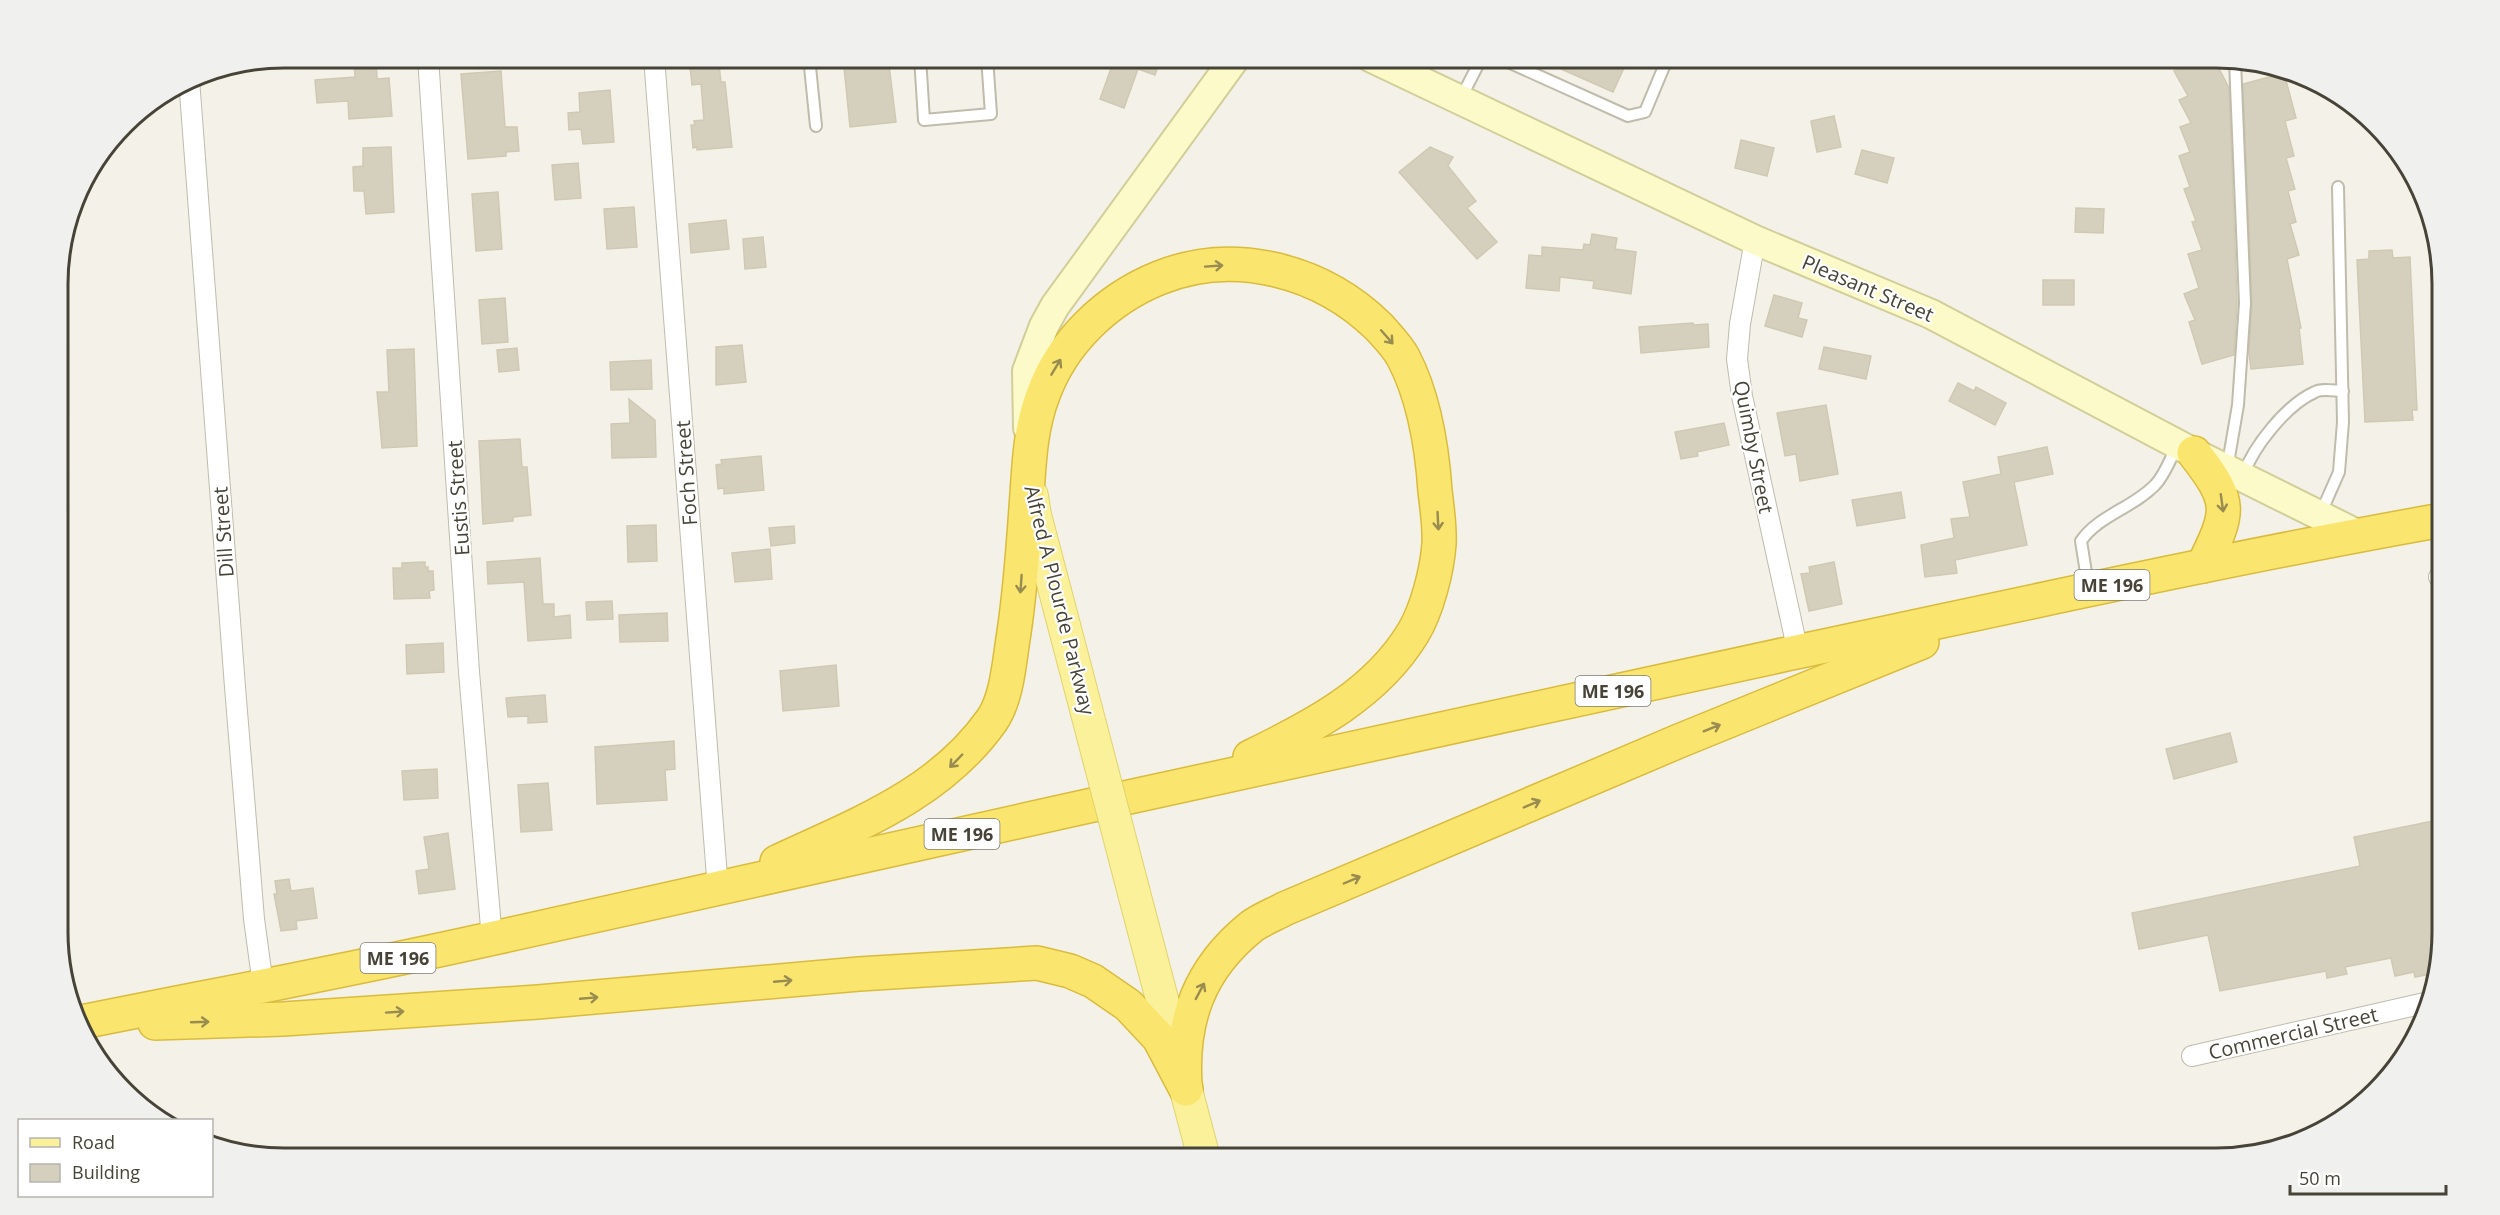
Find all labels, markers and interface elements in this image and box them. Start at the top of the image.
street label: Pleasant Street [1798,248,1938,328]
one-way arrow [1204,260,1223,271]
one-way arrow [1380,329,1394,344]
one-way arrow [1051,359,1063,376]
street label: Quimby Street [1728,378,1780,516]
street label: Foch Street [669,420,703,526]
street label: Eustis Street [440,439,476,557]
street label: Alfred A Plourde Parkway [1018,482,1102,719]
street label: Dill Street [206,486,240,578]
one-way arrow [2217,493,2228,512]
one-way arrow [1432,511,1443,531]
road number: ME 196 [2074,570,2150,600]
one-way arrow [1015,573,1026,593]
road number: ME 196 [1576,676,1650,706]
one-way arrow [1702,722,1720,733]
one-way arrow [949,754,963,769]
one-way arrow [1522,798,1541,809]
road number: ME 196 [924,819,1000,849]
one-way arrow [1343,874,1361,885]
road number: ME 196 [360,943,436,973]
one-way arrow [773,975,793,986]
one-way arrow [1194,982,1206,1000]
one-way arrow [579,992,599,1003]
street label: Commercial Street [2206,1000,2380,1066]
one-way arrow [384,1006,404,1017]
one-way arrow [189,1016,209,1027]
legend [18,1119,213,1197]
text: Road [72,1130,115,1154]
scale bar [2290,1158,2446,1196]
text: Building [72,1160,140,1184]
text: 50 m [2299,1166,2341,1190]

